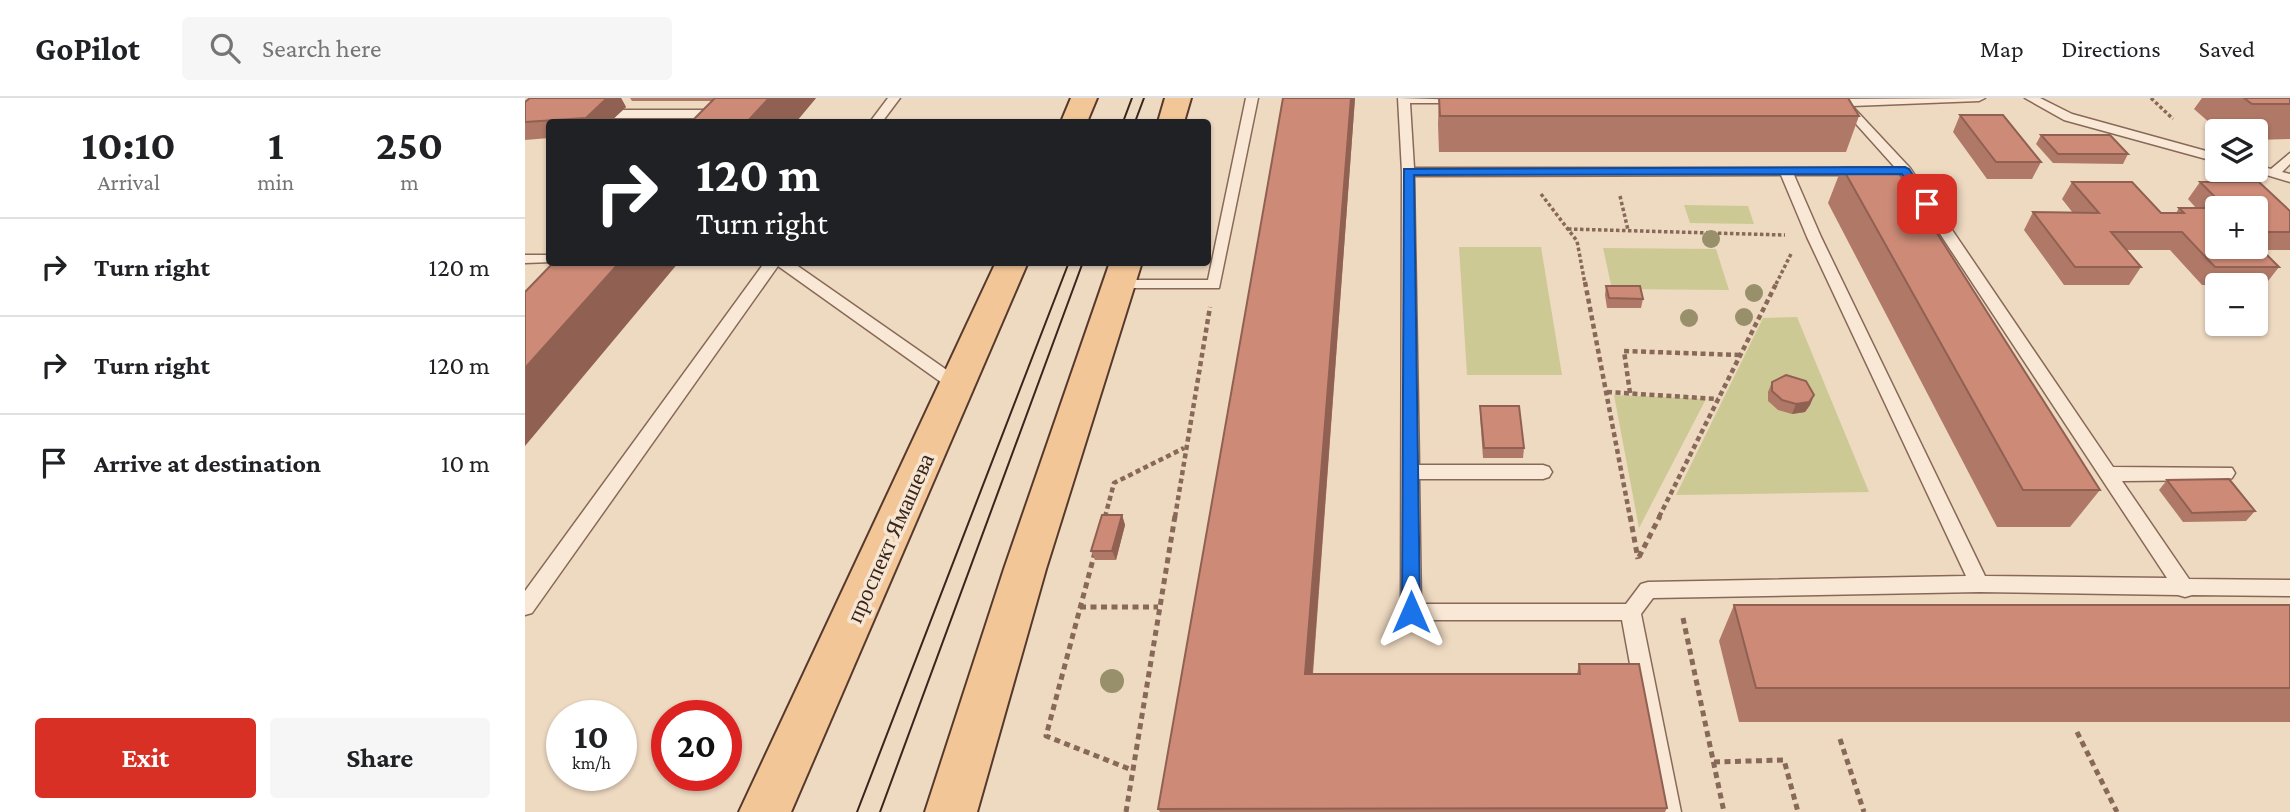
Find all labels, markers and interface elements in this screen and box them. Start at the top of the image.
search box [182,17,672,80]
icon: search [206,29,244,67]
text: GoPilot [35,30,140,67]
text: Search here [262,34,381,63]
text: Map [1980,35,2024,62]
text: Directions [2062,35,2161,62]
text: Saved [2199,35,2255,62]
map controls [2205,119,2268,336]
button: layers [2205,119,2268,182]
text: 10:10 [82,121,176,168]
text: 1 [268,121,284,168]
text: 250 [376,121,443,168]
icon: right [581,147,672,238]
text: 120 m [696,147,820,202]
text: Arrival [97,169,160,195]
text: min [257,169,294,195]
text: m [400,169,419,195]
pin [1897,174,1957,234]
icon: arrive [1908,185,1946,223]
button: + [2205,196,2268,259]
text: Turn right [696,205,828,241]
icon: right [35,248,73,286]
text: Turn right [94,253,210,282]
text: 120 m [429,253,490,282]
button: − [2205,273,2268,336]
icon: right [35,346,73,384]
text: Turn right [94,351,210,380]
text: 120 m [429,351,490,380]
icon: arrive [35,444,73,482]
text: Arrive at destination [94,449,321,478]
text: 10 m [441,449,490,478]
street label: проспект Ямашева [841,449,939,627]
position arrow [1374,575,1448,649]
speed limit sign: 20 [651,700,742,791]
text: 10 [574,717,609,756]
button: Exit [35,718,256,798]
button: Share [270,718,490,798]
text: km/h [572,753,611,773]

